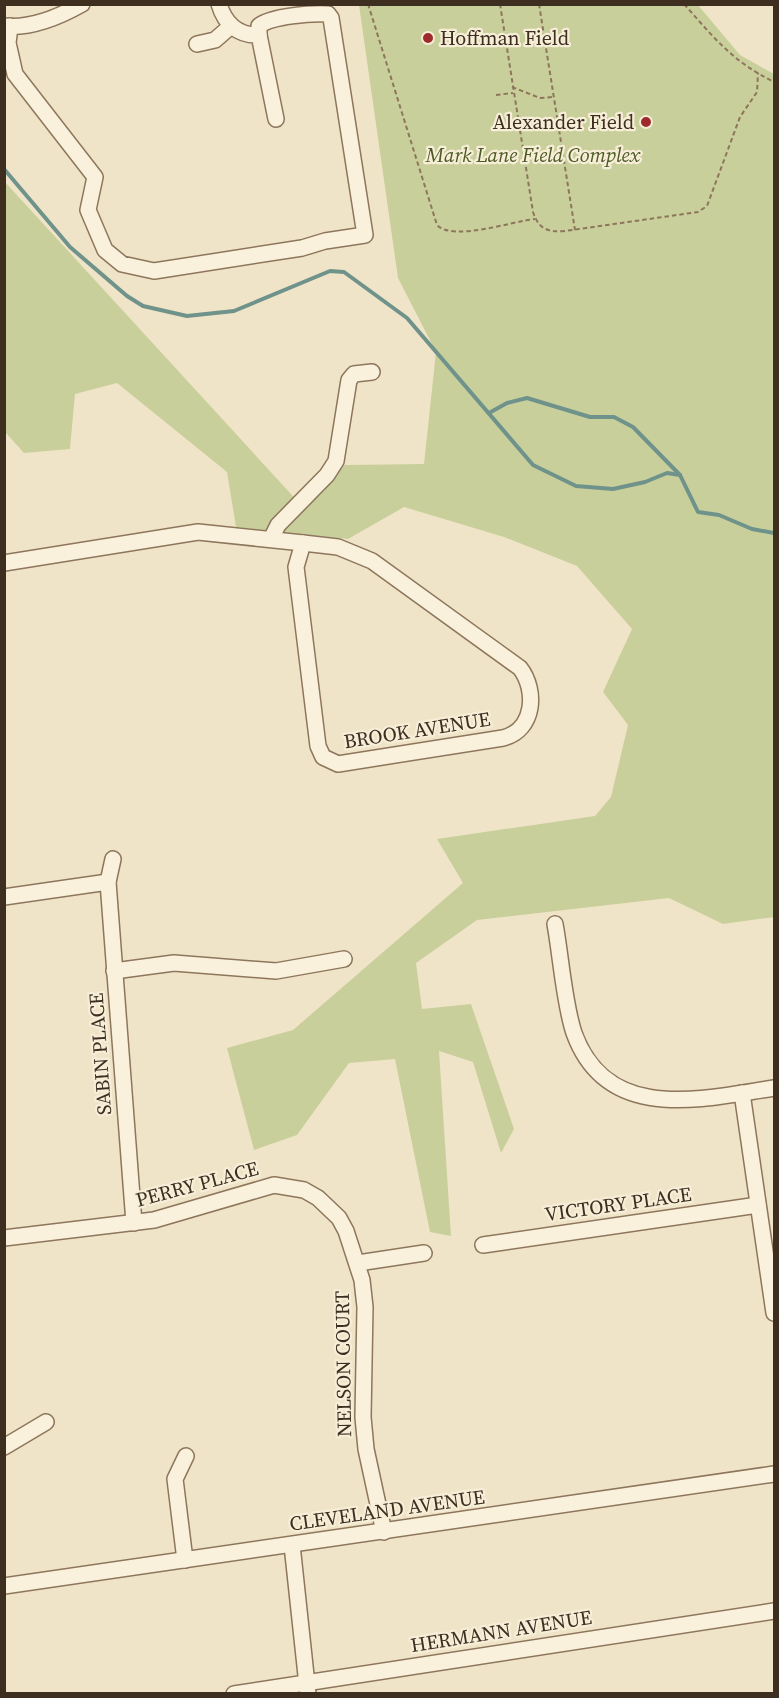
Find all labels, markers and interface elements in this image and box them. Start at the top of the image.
place label: Hoffman Field [440,24,570,52]
marker: Hoffman Field [421,31,435,45]
place label: Alexander Field [493,108,635,136]
marker: Alexander Field [639,115,653,129]
park label: Mark Lane Field Complex [425,141,641,169]
street label: BROOK AVENUE [342,705,492,755]
street label: SABIN PLACE [82,992,118,1116]
street label: PERRY PLACE [132,1154,262,1214]
street label: VICTORY PLACE [543,1180,693,1228]
street label: NELSON COURT [328,1291,358,1437]
street label: CLEVELAND AVENUE [288,1482,486,1538]
street label: HERMANN AVENUE [408,1603,594,1659]

